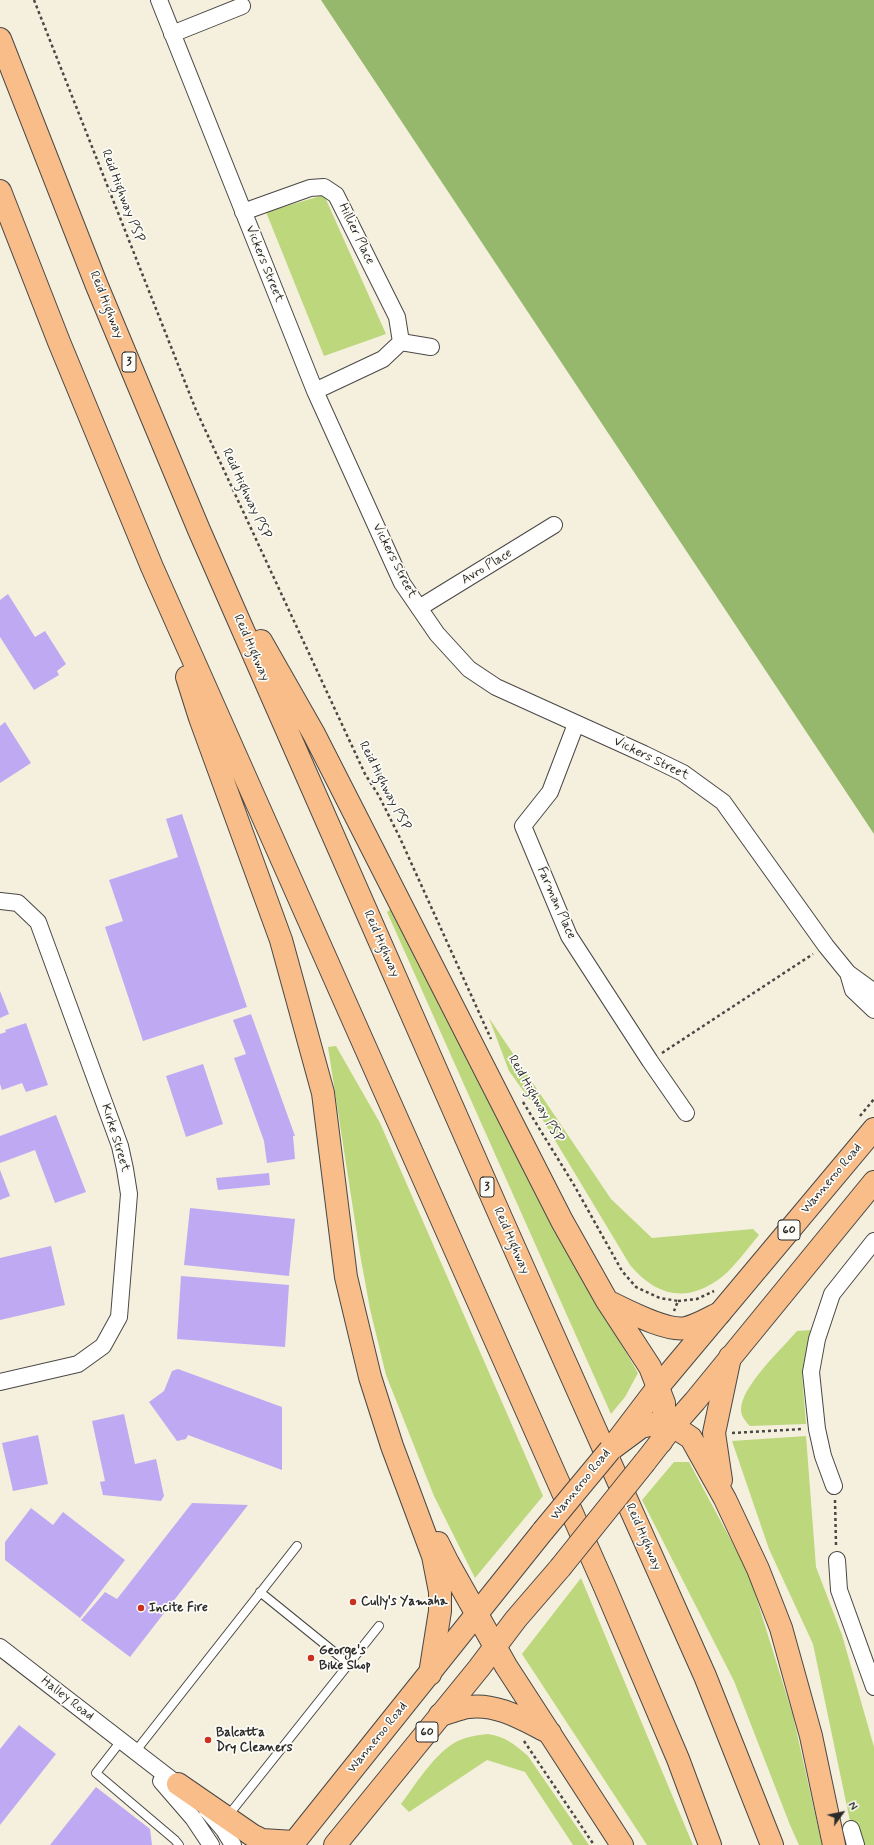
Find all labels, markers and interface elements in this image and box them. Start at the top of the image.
street label: Reid Highway PSP [97,148,147,244]
street label: Hillier Place [334,201,378,267]
street label: Vickers Street [241,223,287,305]
street label: Reid Highway [85,269,127,341]
road number: 3 [122,352,136,372]
street label: Reid Highway PSP [218,446,274,542]
street label: Vickers Street [369,521,419,601]
street label: Avro Place [459,546,515,588]
street label: Reid Highway [229,612,273,684]
street label: Vickers Street [611,734,691,784]
street label: Reid Highway PSP [355,739,413,833]
street label: Farman Place [533,864,579,942]
street label: Reid Highway [359,908,403,980]
street label: Reid Highway PSP [504,1053,566,1145]
street label: Kirke Street [97,1102,133,1174]
street label: Wanneroo Road [798,1141,866,1217]
road number: 3 [480,1177,494,1197]
street label: Reid Highway [489,1205,533,1277]
road number: 60 [778,1220,800,1240]
street label: Wanneroo Road [548,1446,614,1524]
street label: Reid Highway [621,1501,665,1573]
place label: Cully's Yamaha [361,1594,448,1610]
marker: Cully's Yamaha [348,1597,358,1607]
place label: Incite Fire [149,1600,208,1616]
marker: Incite Fire [136,1603,146,1613]
place label: George's Bike Shop [319,1643,371,1674]
marker: George's Bike Shop [306,1653,316,1663]
street label: Halley Road [37,1673,97,1725]
street label: Wanneroo Road [345,1699,411,1777]
road number: 60 [416,1722,438,1742]
place label: Balcatta Dry Cleaners [216,1725,293,1756]
marker: Balcatta Dry Cleaners [203,1735,213,1745]
north arrow [822,1793,862,1833]
text: N [844,1800,860,1813]

